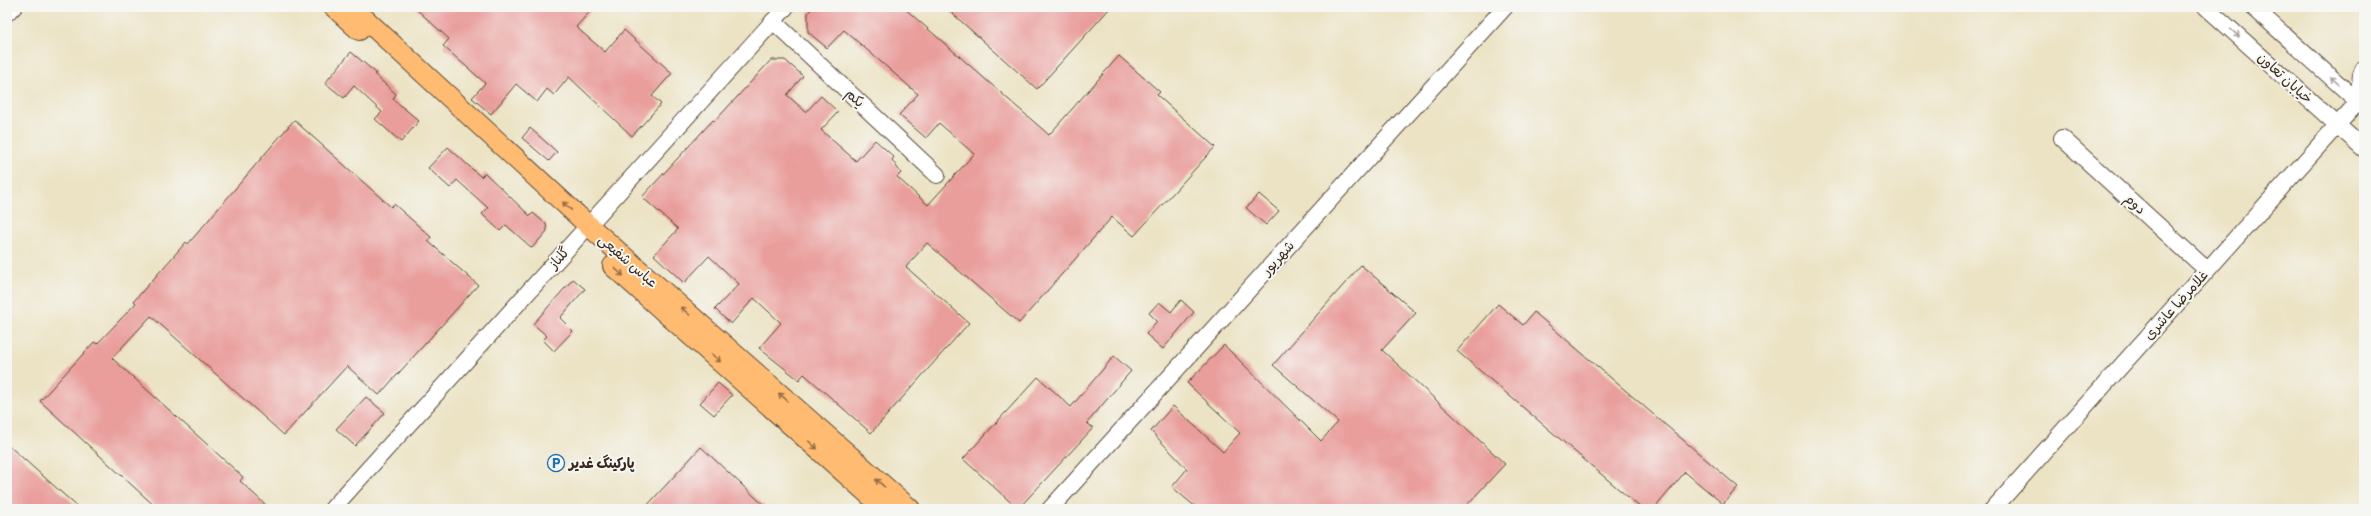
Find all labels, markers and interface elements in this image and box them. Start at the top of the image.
one-way arrow [2230,28,2240,37]
street label: خیابان تعاون [2254,49,2316,107]
one-way arrow [2330,76,2340,86]
street label: یکم [841,85,868,112]
street label: دوم [2120,190,2149,219]
one-way arrow [562,201,572,211]
street label: عباس شفیعی [595,231,661,291]
street label: شهریور [1257,237,1298,280]
street label: گلناز [544,243,573,273]
one-way arrow [614,267,624,276]
street label: غلامرضا عاشری [2140,267,2212,343]
one-way arrow [680,307,691,316]
one-way arrow [711,354,721,363]
one-way arrow [778,393,788,402]
one-way arrow [808,440,818,449]
parking icon: پارکینگ غدیر [546,453,566,473]
place label: پارکینگ غدیر [567,454,635,472]
one-way arrow [875,479,886,488]

